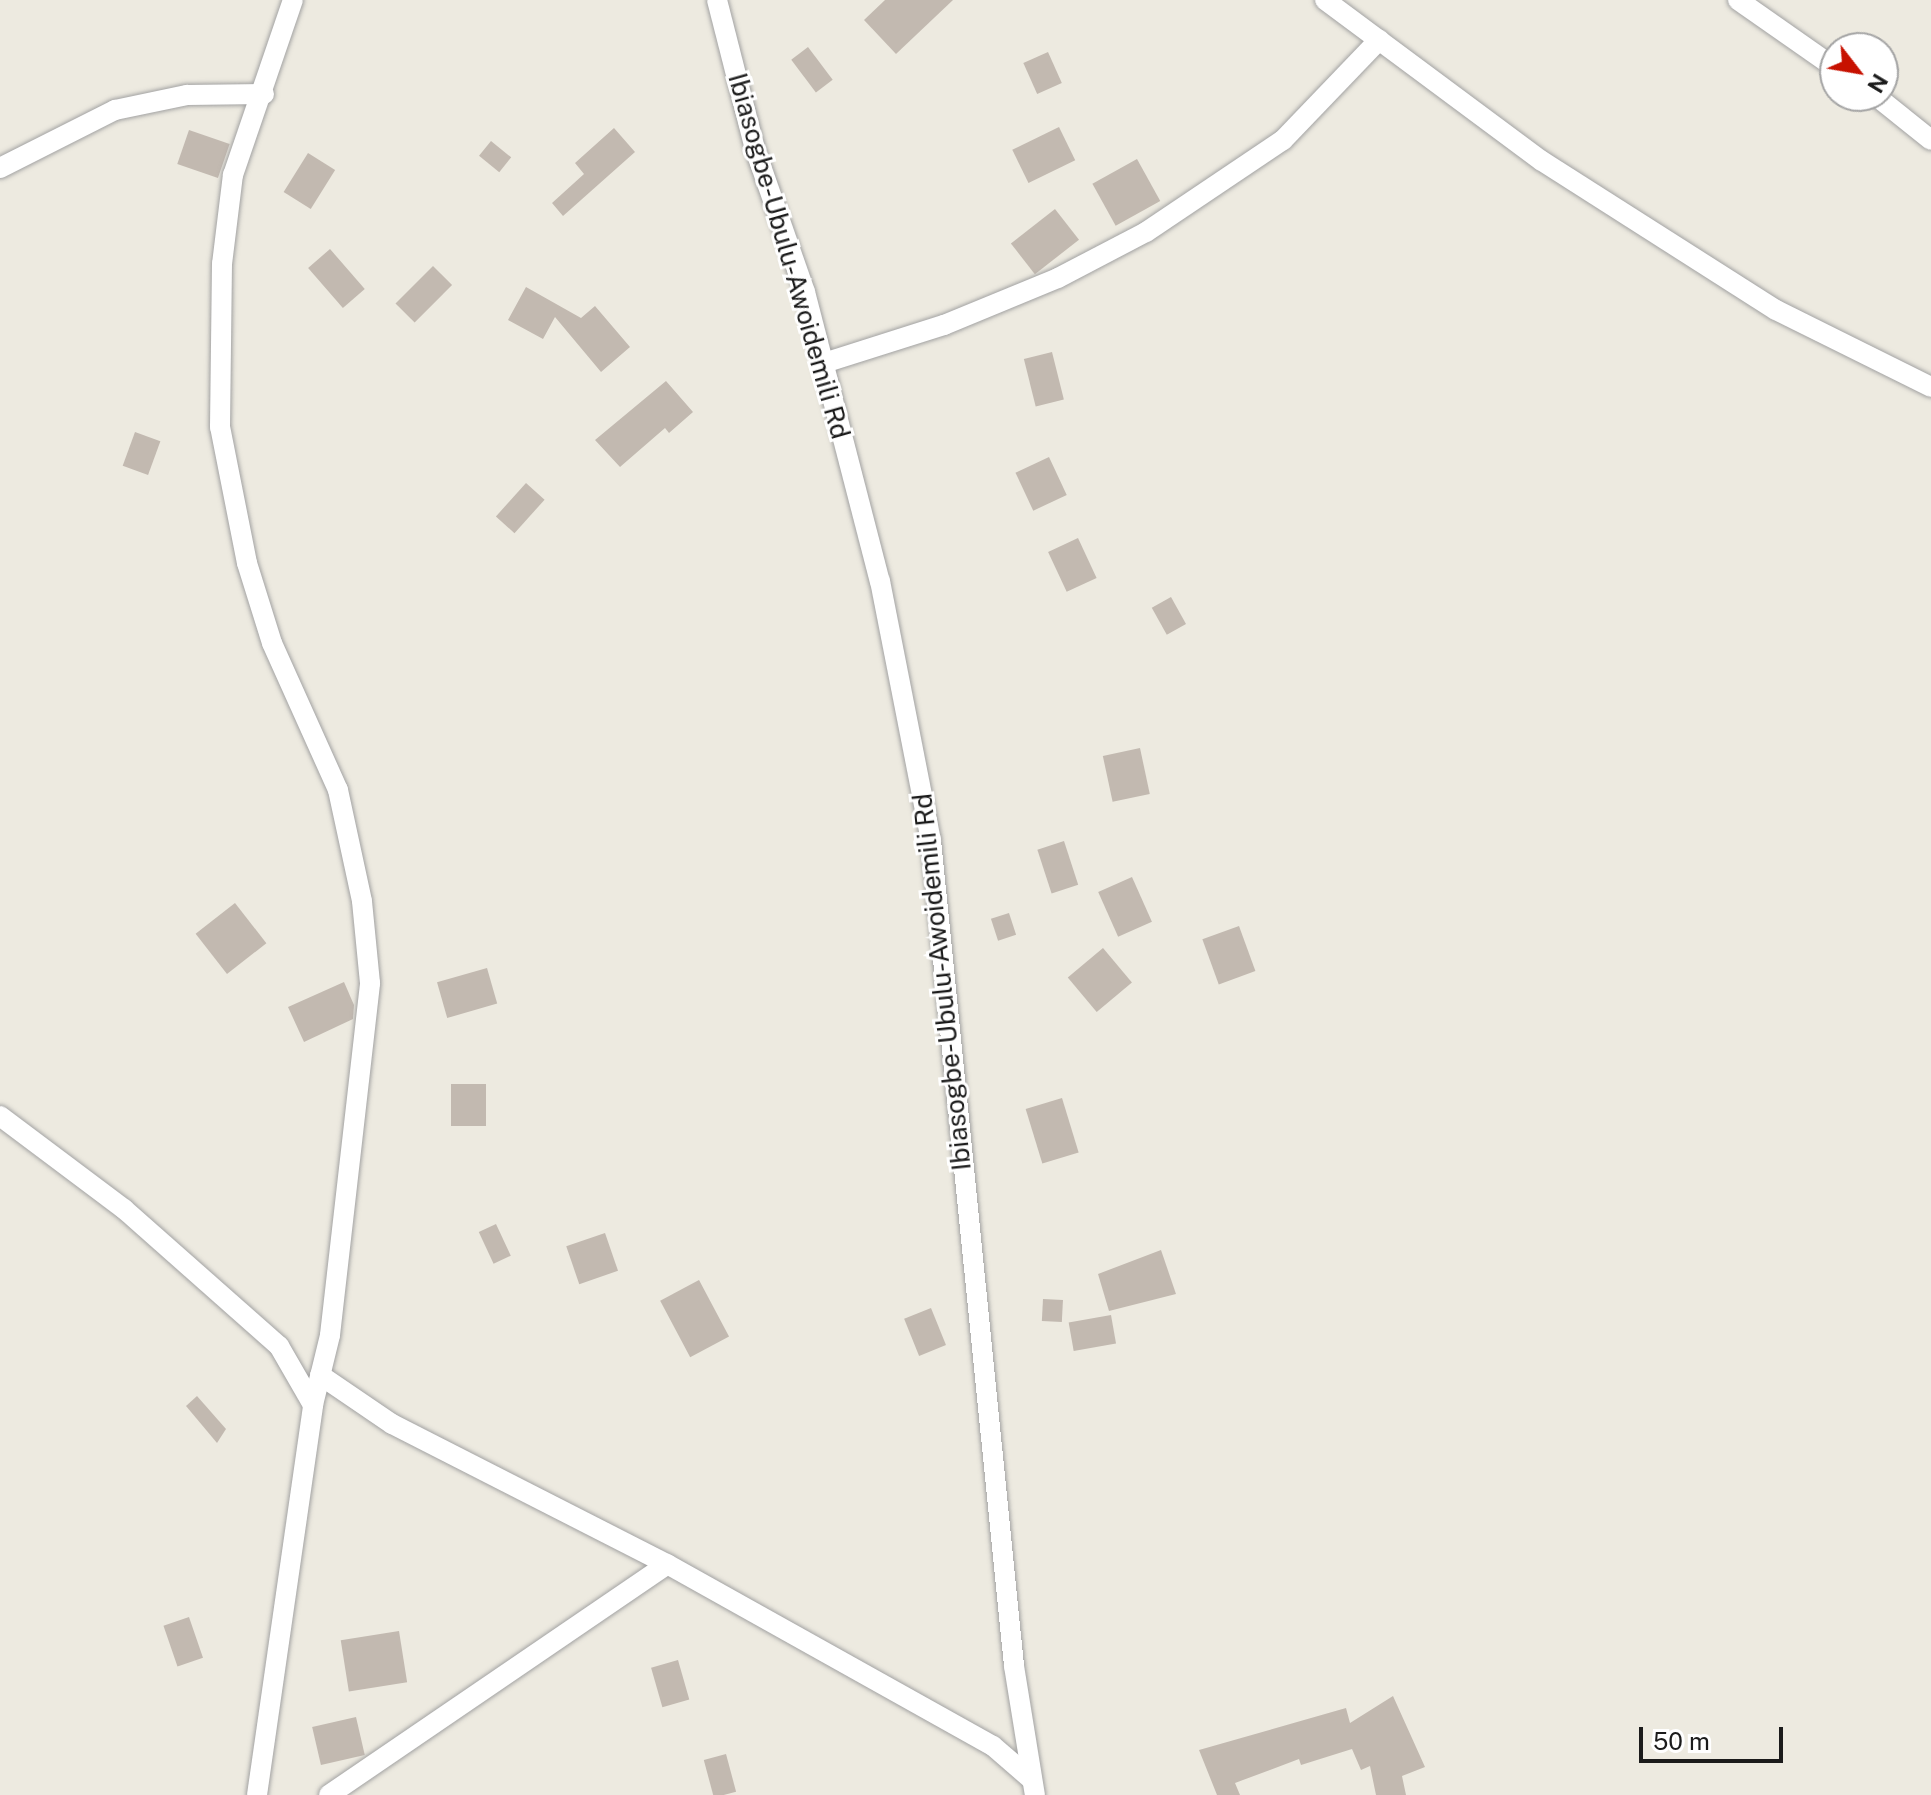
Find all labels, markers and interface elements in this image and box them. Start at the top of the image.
north arrow [1819,32,1899,112]
text: N [1862,69,1893,97]
street label: Ibiasogbe-Ubulu-Awoidemili Rd [722,70,856,442]
street label: Ibiasogbe-Ubulu-Awoidemili Rd [907,792,977,1172]
scale bar [1643,1711,1787,1761]
text: 50 m [1653,1727,1710,1755]

